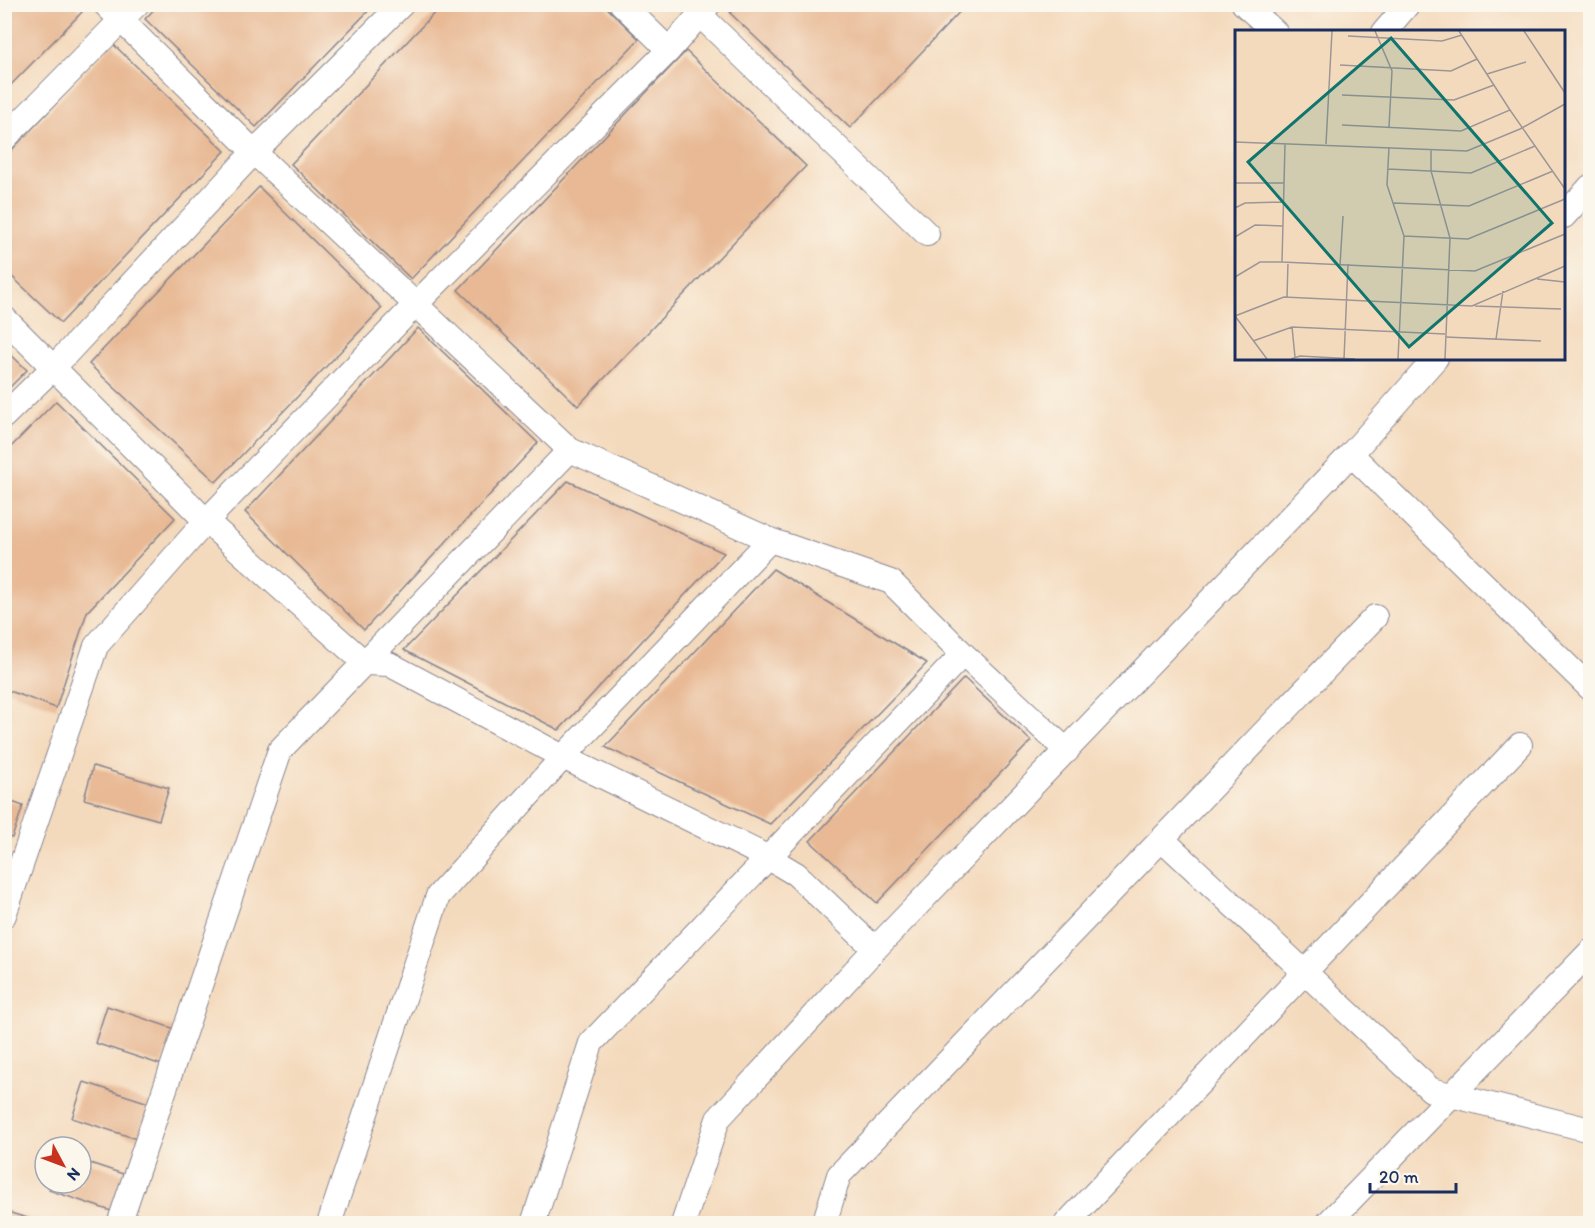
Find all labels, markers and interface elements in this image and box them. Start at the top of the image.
inset map [1235,30,1565,360]
north arrow [33,1135,93,1195]
scale bar [1370,1156,1456,1194]
text: N [63,1164,85,1185]
text: 20 m [1379,1166,1419,1188]

